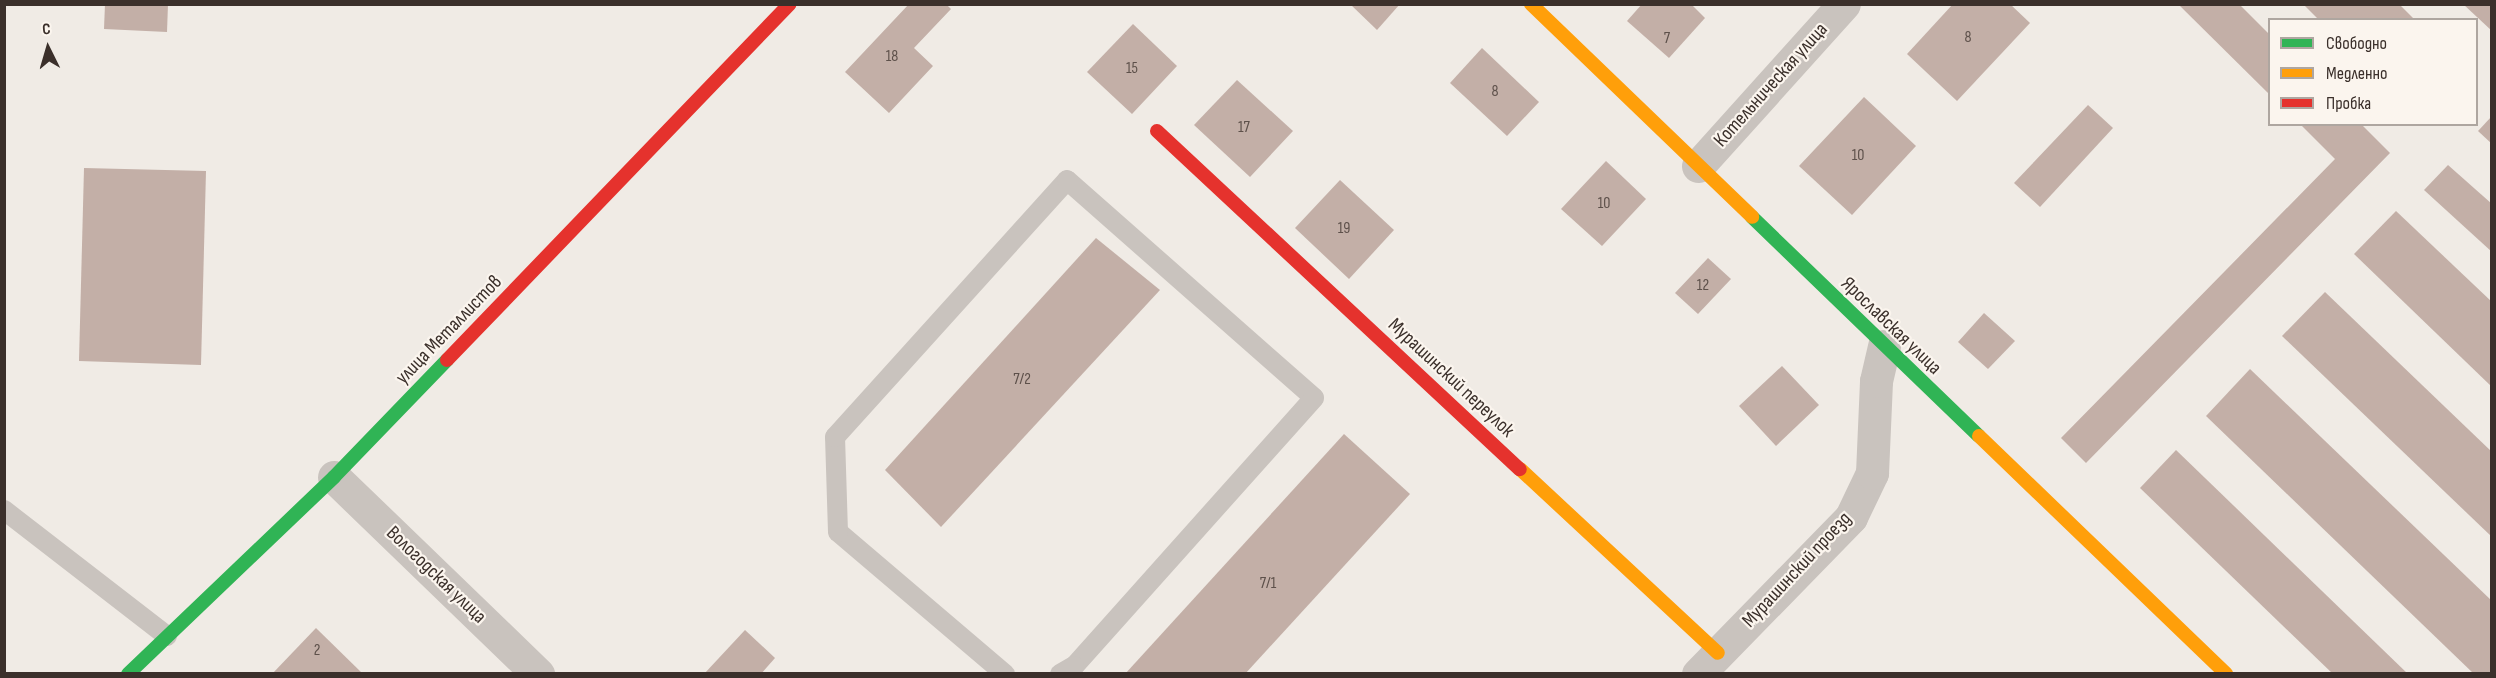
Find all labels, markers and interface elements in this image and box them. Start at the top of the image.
north arrow [18,18,78,78]
street label: Котельническая улица [1709,18,1833,152]
legend [2268,18,2478,126]
text: С [41,20,51,39]
house number: 8 [1964,28,1972,48]
house number: 7 [1664,29,1670,49]
text: Свободно [2326,33,2387,54]
house number: 18 [886,47,898,67]
house number: 15 [1126,59,1138,79]
text: Медленно [2326,63,2388,84]
house number: 8 [1491,82,1499,102]
text: Пробка [2326,93,2371,114]
house number: 17 [1238,118,1250,138]
house number: 10 [1852,146,1864,166]
house number: 10 [1598,194,1610,214]
house number: 19 [1338,219,1350,239]
street label: улица Металлистов [391,270,507,390]
street label: Ярославская улица [1836,272,1946,380]
house number: 12 [1697,276,1709,296]
street label: Мурашинский переулок [1383,313,1519,443]
house number: 7/2 [1013,370,1031,390]
street label: Мурашинский проезд [1737,507,1857,633]
street label: Вологодская улица [381,521,491,629]
house number: 7/1 [1260,574,1276,594]
house number: 2 [314,641,320,661]

